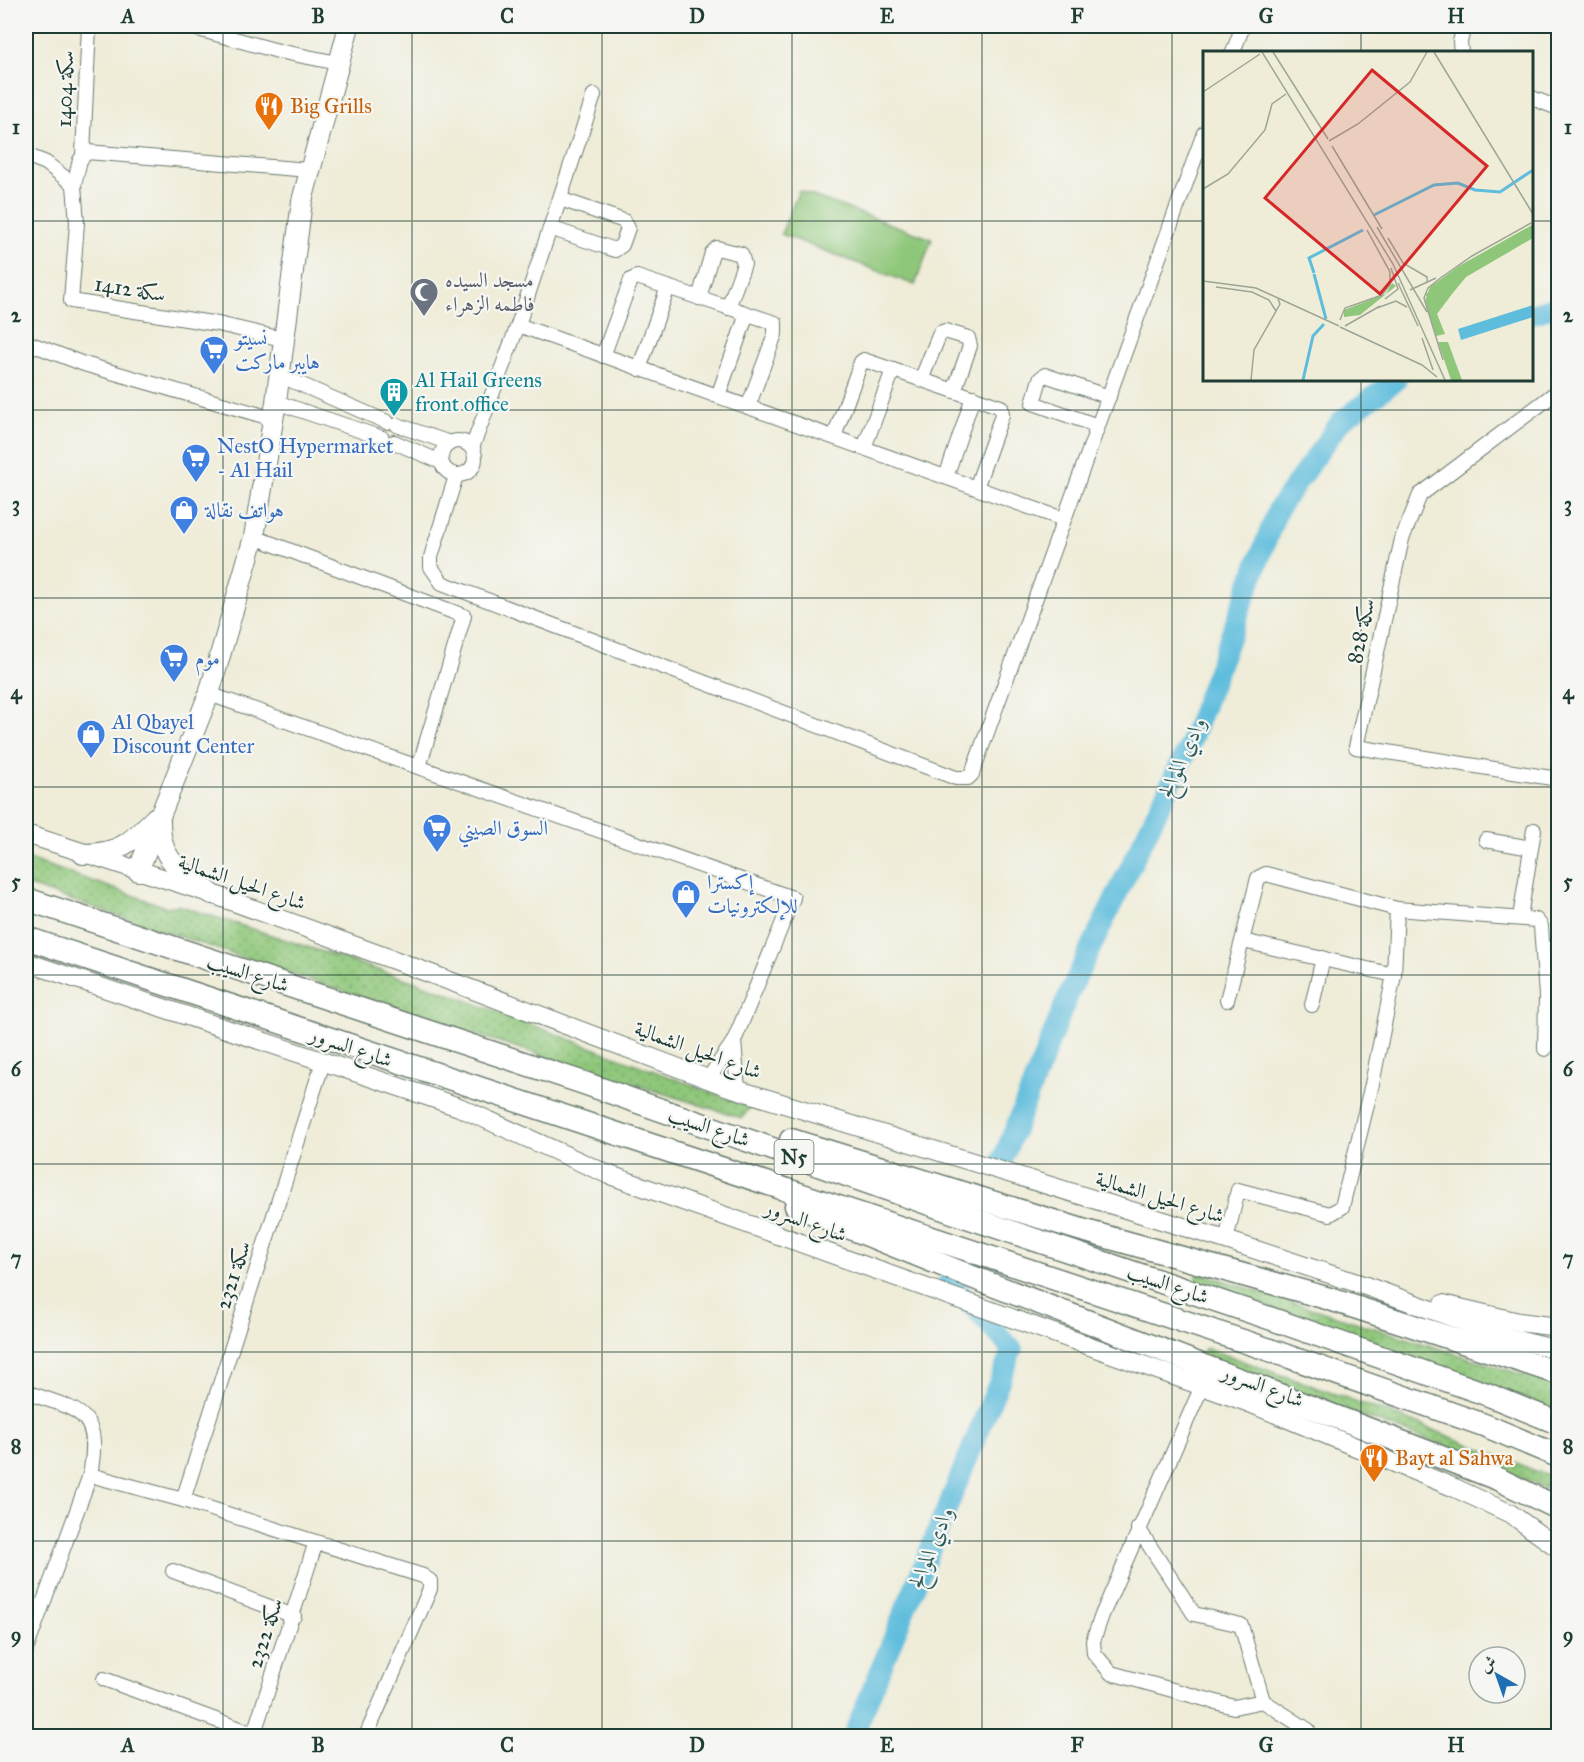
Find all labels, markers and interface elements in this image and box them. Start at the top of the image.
text: A [119,4,135,28]
text: B [311,4,325,28]
text: C [500,4,514,28]
text: D [689,4,705,28]
text: E [880,4,895,28]
text: F [1070,4,1084,28]
text: G [1259,4,1274,28]
text: H [1447,4,1465,28]
street label: سكة 1404 [51,50,79,128]
inset map [1203,51,1533,381]
restaurant icon: Big Grills [253,90,285,132]
place label: Big Grills [290,93,372,119]
text: 1 [12,115,20,139]
text: 1 [1564,115,1572,139]
place label: مسجد السيده فاطمه الزهراء [445,267,535,317]
street label: سكة 1412 [92,271,168,307]
mosque icon: مسجد السيده فاطمه الزهراء [408,276,440,318]
text: 2 [11,303,22,327]
text: 2 [1563,303,1574,327]
place label: نسيتو هايبر ماركت [233,325,320,375]
supermarket icon: نسيتو هايبر ماركت [198,334,230,376]
place label: Al Hail Greens front office [414,367,542,417]
building icon: Al Hail Greens front office [378,376,410,418]
place label: NestO Hypermarket - Al Hail [217,433,394,483]
supermarket icon: NestO Hypermarket - Al Hail [180,442,212,484]
text: 3 [12,492,20,517]
text: 3 [1564,492,1572,517]
shop icon: هواتف نقالة [168,494,200,536]
place label: هواتف نقالة [204,497,284,523]
street label: سكة 828 [1341,596,1381,666]
supermarket icon: موم [158,642,190,684]
place label: موم [195,645,220,676]
text: 4 [10,680,22,705]
text: 4 [1562,680,1574,705]
place label: Al Qbayel Discount Center [111,709,255,759]
water label: وادي الموالح [1152,713,1217,804]
shop icon: Al Qbayel Discount Center [75,718,107,760]
supermarket icon: السوق الصيني [421,812,453,854]
place label: السوق الصيني [458,815,548,848]
street label: شارع الحيل الشمالية [173,848,309,921]
text: 5 [11,869,21,893]
place label: إكسترا للإلكترونيات [707,869,798,921]
text: 5 [1563,869,1573,893]
shop icon: إكسترا للإلكترونيات [670,878,702,920]
street label: شارع السيب [202,948,292,1003]
street label: شارع الحيل الشمالية [629,1015,765,1090]
street label: شارع السرور [303,1020,396,1078]
text: 6 [11,1057,23,1081]
text: 6 [1563,1057,1575,1081]
street label: شارع السيب [663,1101,753,1158]
road number: N5 [774,1140,814,1174]
street label: شارع الحيل الشمالية [1091,1165,1228,1234]
street label: شارع السرور [758,1193,851,1253]
street label: سكة 2321 [210,1237,256,1313]
text: 7 [11,1246,22,1270]
text: 7 [1563,1246,1574,1270]
street label: شارع السيب [1122,1258,1212,1315]
street label: شارع السرور [1215,1358,1308,1418]
text: 8 [11,1434,21,1458]
text: 8 [1563,1434,1573,1458]
restaurant icon: Bayt al Sahwa [1358,1442,1390,1484]
place label: Bayt al Sahwa [1395,1445,1513,1471]
water label: وادي الموالح [902,1502,965,1594]
street label: سكة 2322 [241,1594,289,1672]
text: 9 [11,1623,21,1648]
text: 9 [1563,1623,1573,1648]
north arrow [1467,1645,1527,1705]
text: ش [1475,1652,1500,1676]
text: A [119,1733,135,1757]
text: B [311,1733,325,1757]
text: C [500,1733,514,1757]
text: D [689,1733,705,1757]
text: E [880,1733,895,1757]
text: F [1070,1733,1084,1757]
text: G [1259,1733,1274,1757]
text: H [1447,1733,1465,1757]

